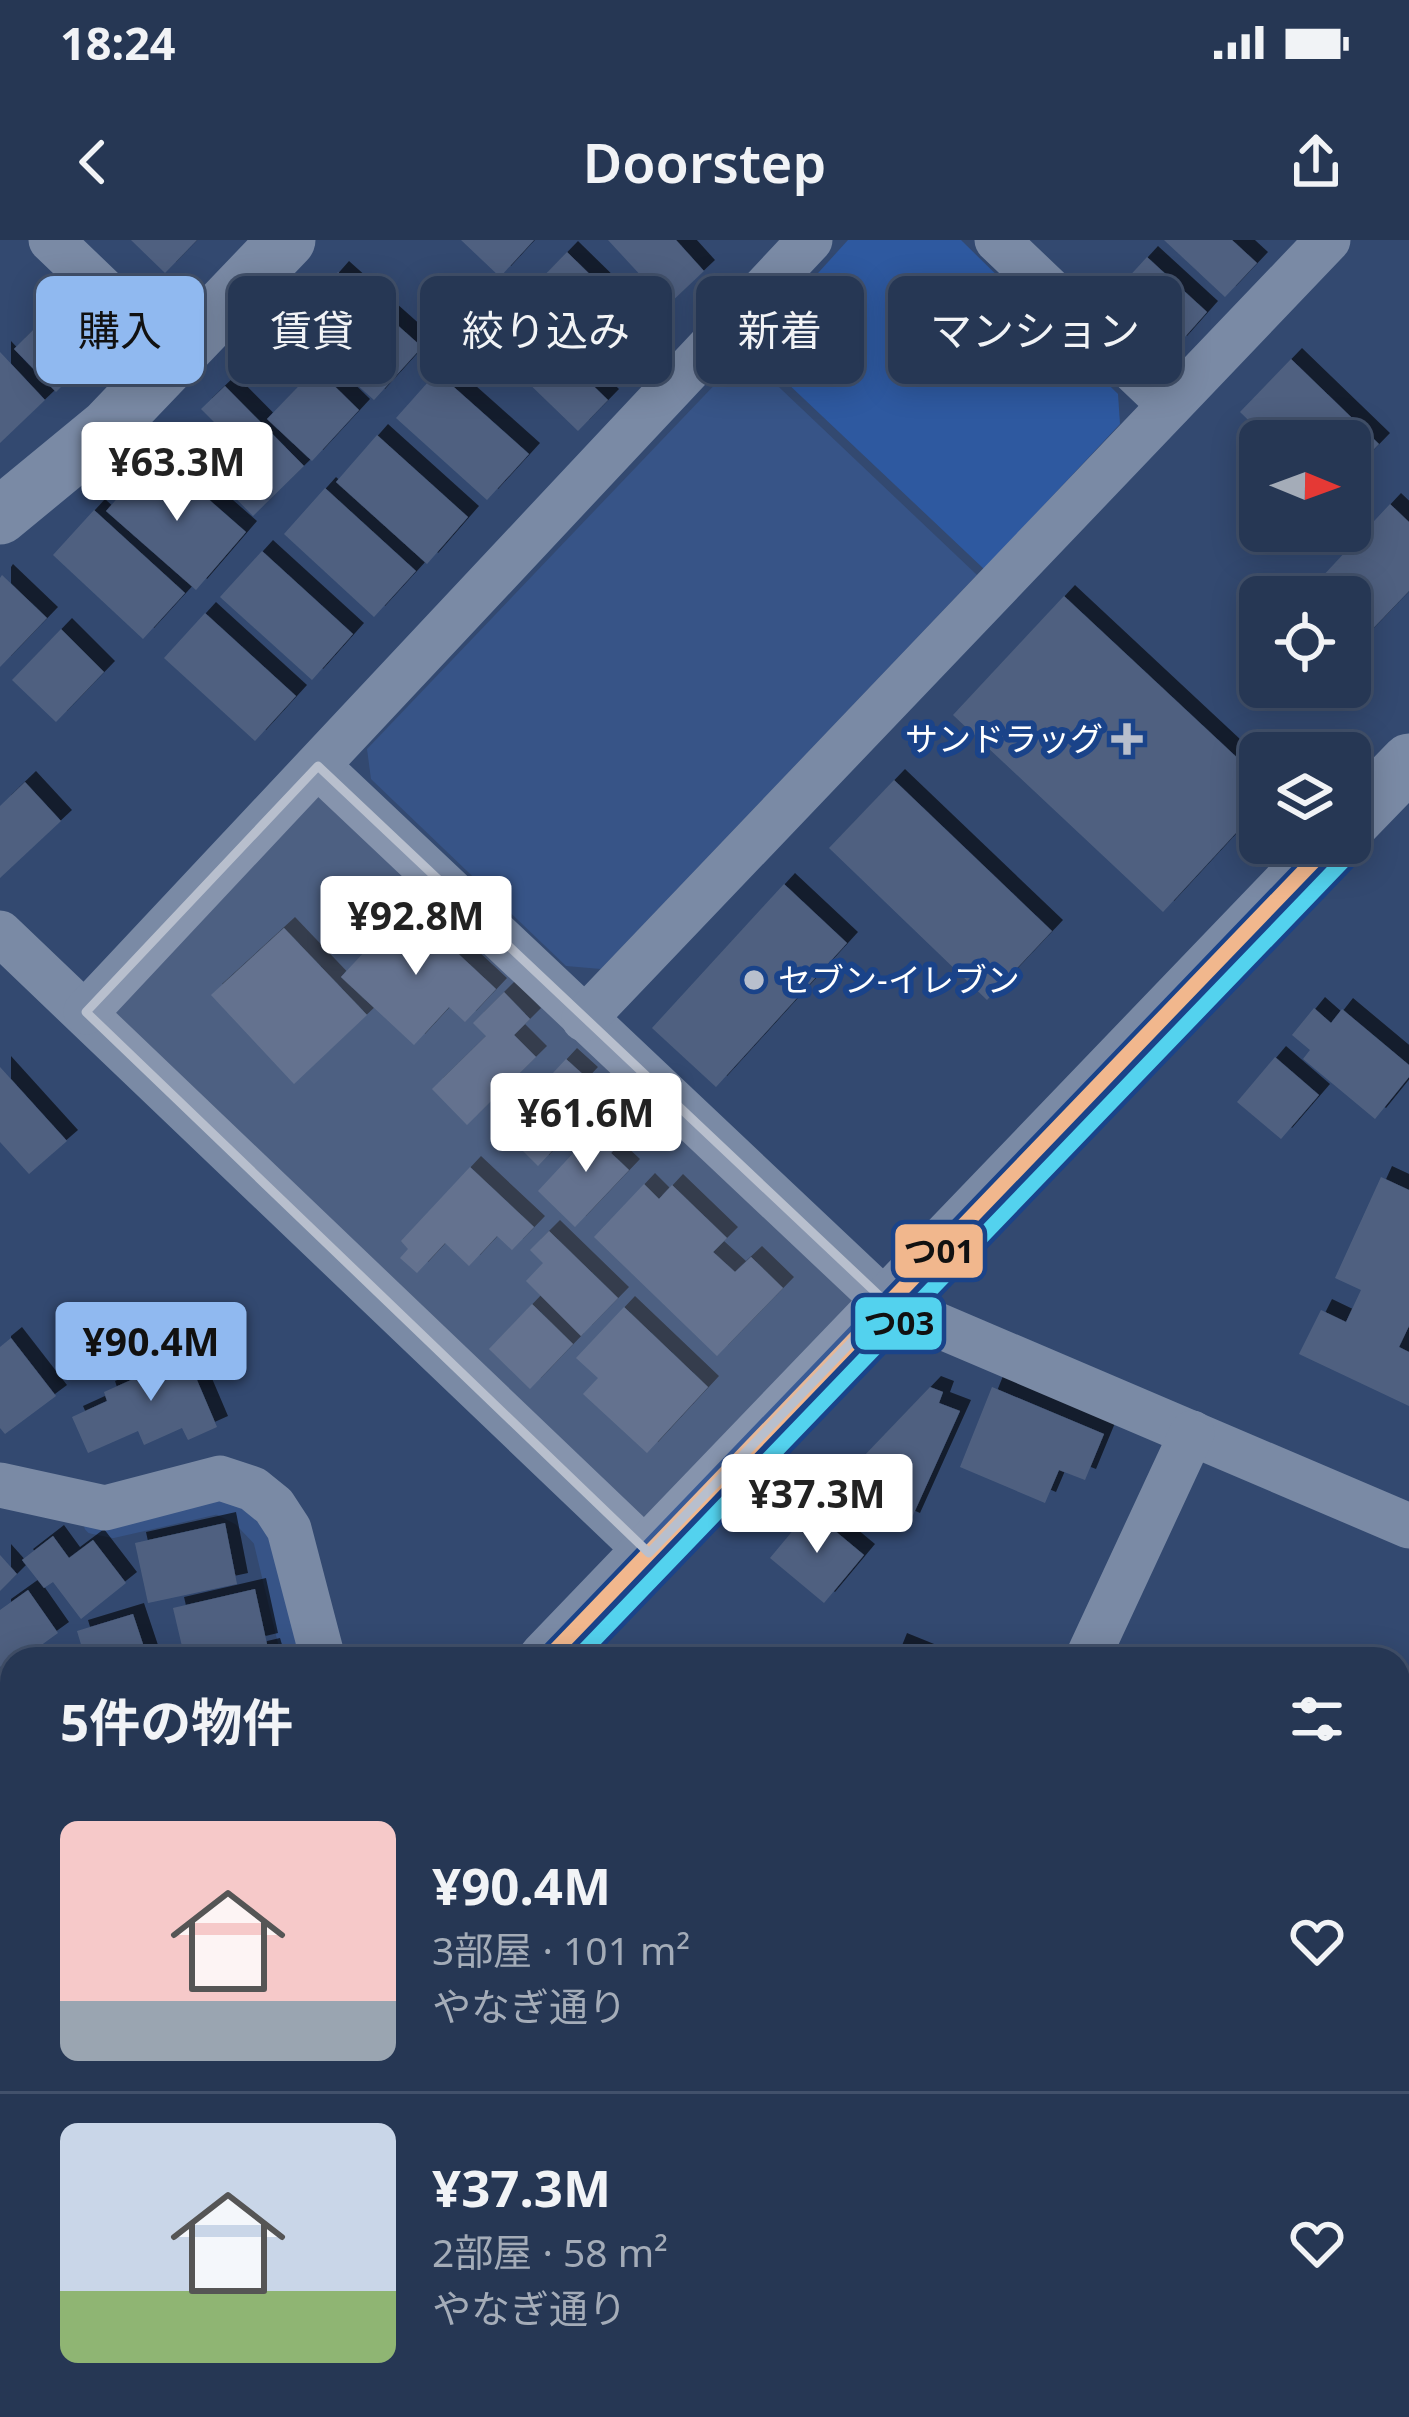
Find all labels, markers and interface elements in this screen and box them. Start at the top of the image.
text: 18:24 [60,12,176,73]
text: Doorstep [583,125,826,199]
icon: back [60,129,126,195]
icon: share [1283,129,1349,195]
chip: 購入 [36,276,204,384]
chip: 賃貸 [228,276,396,384]
chip: 絞り込み [420,276,672,384]
chip: 新着 [696,276,864,384]
chip: マンション [888,276,1182,384]
north arrow [1239,420,1371,552]
map controls [1239,420,1371,864]
pin: ¥63.3M [79,422,275,524]
text: ¥63.3M [109,434,245,487]
button: locate [1239,576,1371,708]
place label: サンドラッグ [905,716,1103,761]
marker: サンドラッグ [1114,726,1140,752]
button: layers [1239,732,1371,864]
pin: ¥92.8M [318,876,514,978]
text: ¥92.8M [348,888,484,941]
place label: セブン-イレブン [778,957,1020,1002]
marker: セブン-イレブン [741,967,767,993]
pin: ¥61.6M [488,1073,684,1175]
text: ¥61.6M [518,1085,654,1138]
line badge: つ01 [893,1222,985,1280]
text: つ01 [904,1228,974,1273]
line badge: つ03 [853,1295,944,1352]
text: つ03 [864,1300,934,1345]
pin: ¥90.4M [53,1302,249,1404]
text: ¥90.4M [83,1314,219,1367]
pin: ¥37.3M [719,1454,915,1556]
text: ¥37.3M [749,1466,885,1519]
text: 5件の物件 [60,1686,293,1756]
icon: filters [1284,1686,1350,1752]
text: ¥90.4M [432,1850,611,1920]
icon: home [156,1869,300,2013]
icon: heart [1284,1908,1350,1974]
text: 3部屋 · 101 m² [432,1923,690,1976]
text: やなぎ通り [432,1979,627,2032]
text: ¥37.3M [432,2152,611,2222]
icon: home [156,2171,300,2315]
icon: heart [1284,2210,1350,2276]
text: 2部屋 · 58 m² [432,2225,668,2278]
text: やなぎ通り [432,2281,627,2334]

